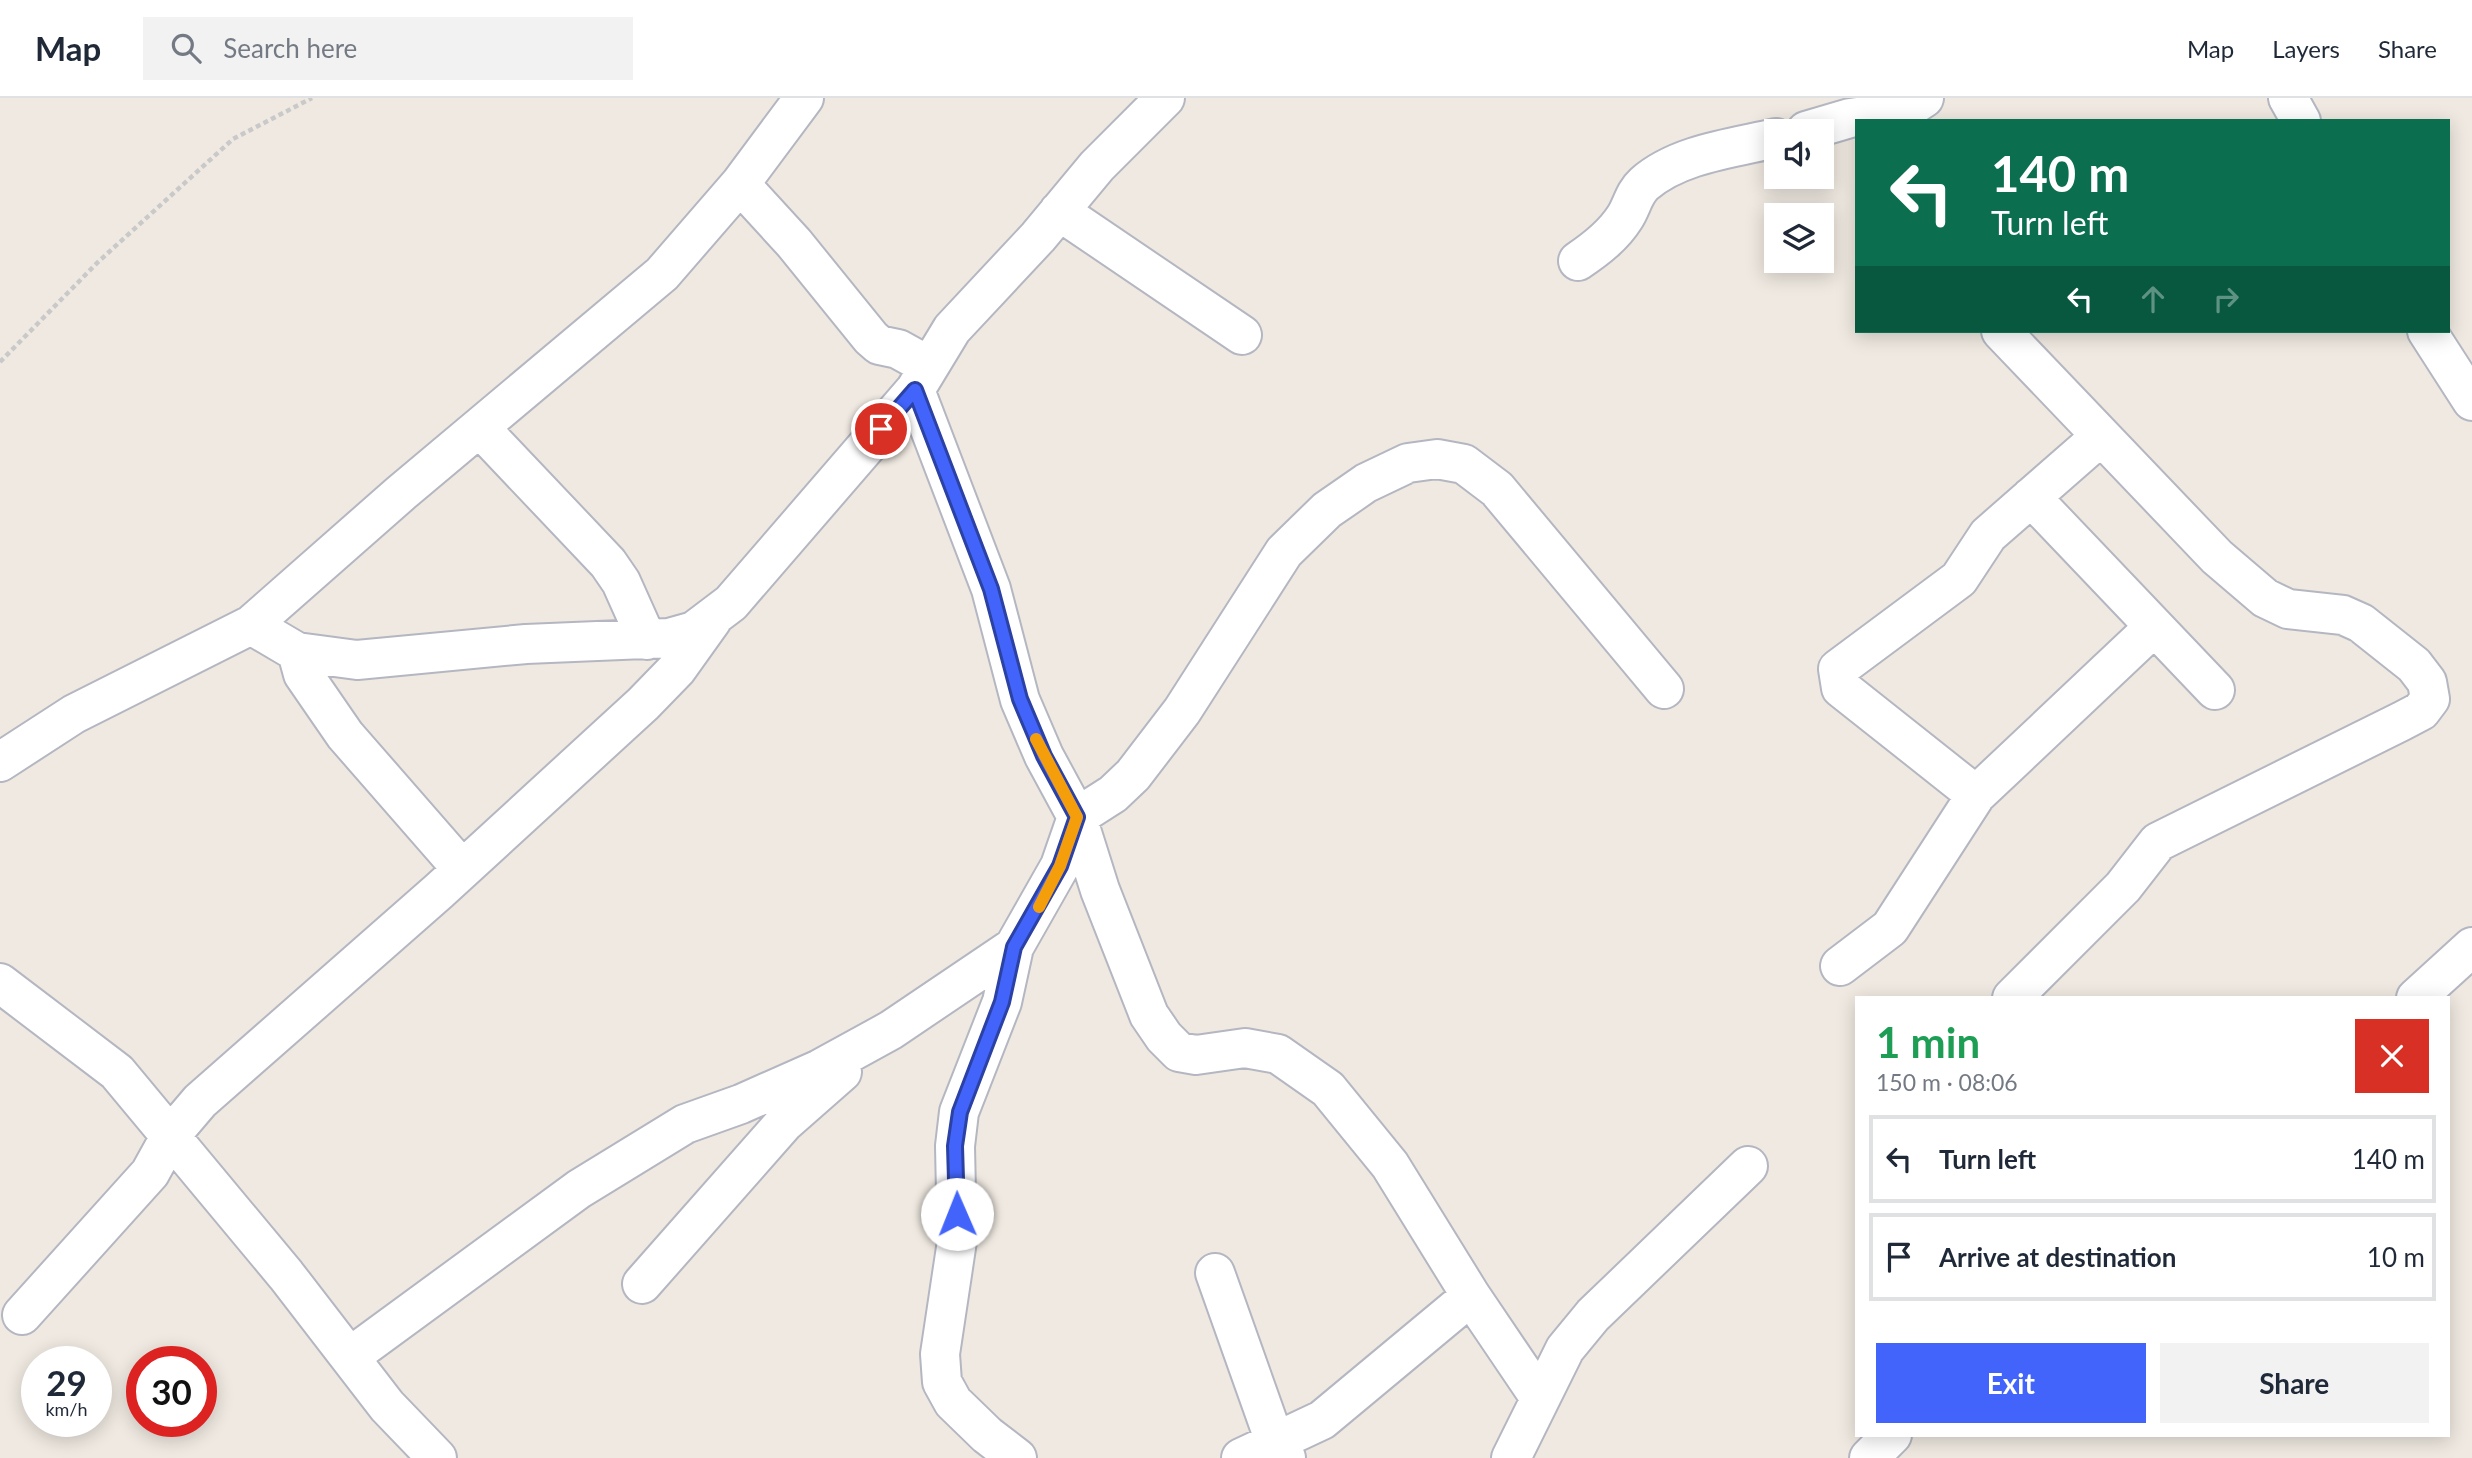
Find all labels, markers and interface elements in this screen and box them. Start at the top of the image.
search box [143,17,633,80]
text: Map [35,28,101,68]
icon: search [167,29,205,67]
text: Search here [223,32,357,64]
text: Map [2187,34,2234,63]
text: Layers [2272,34,2340,63]
text: Share [2378,34,2437,63]
map controls [1764,119,1834,273]
button: sound [1764,119,1834,189]
text: 140 m [1991,144,2129,202]
icon: left [1876,147,1967,238]
button: layers [1764,203,1834,273]
text: Turn left [1991,203,2108,242]
icon: left [2061,280,2099,318]
icon: ahead [2134,280,2172,318]
icon: right [2207,280,2245,318]
pin [851,399,911,459]
icon: arrive [862,410,900,448]
text: 1 min [1876,1017,1980,1067]
button: close [2355,1019,2429,1093]
text: 150 m · 08:06 [1876,1068,2018,1096]
icon: left [1880,1140,1918,1178]
text: Turn left [1939,1143,2036,1175]
text: 140 m [2352,1143,2425,1175]
position arrow [920,1177,994,1251]
icon: arrive [1880,1238,1918,1276]
text: Arrive at destination [1939,1241,2176,1273]
text: 10 m [2367,1241,2425,1273]
button: Exit [1876,1343,2146,1423]
button: Share [2160,1343,2429,1423]
speed limit sign: 30 [126,1346,217,1437]
text: 29 [46,1361,87,1403]
text: km/h [45,1398,88,1420]

